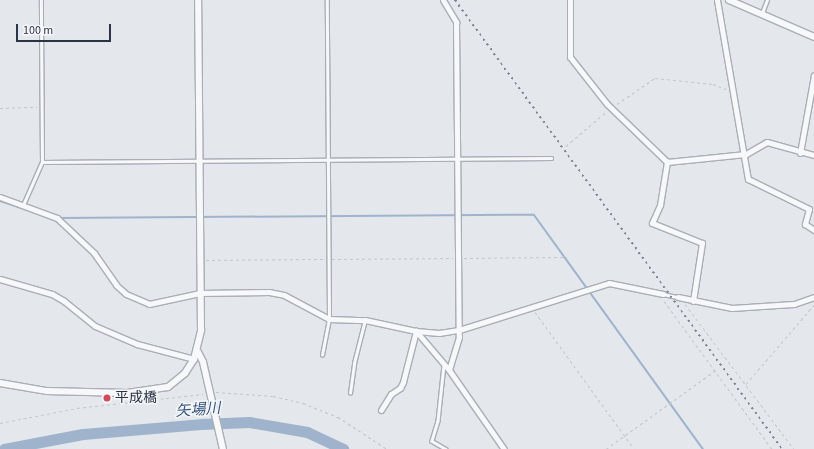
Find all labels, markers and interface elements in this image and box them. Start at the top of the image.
scale bar [18,16,113,42]
text: 100 m [23,22,53,39]
place label: 平成橋 [115,390,157,406]
marker: 平成橋 [102,393,112,403]
water label: 矢場川 [175,399,221,421]

